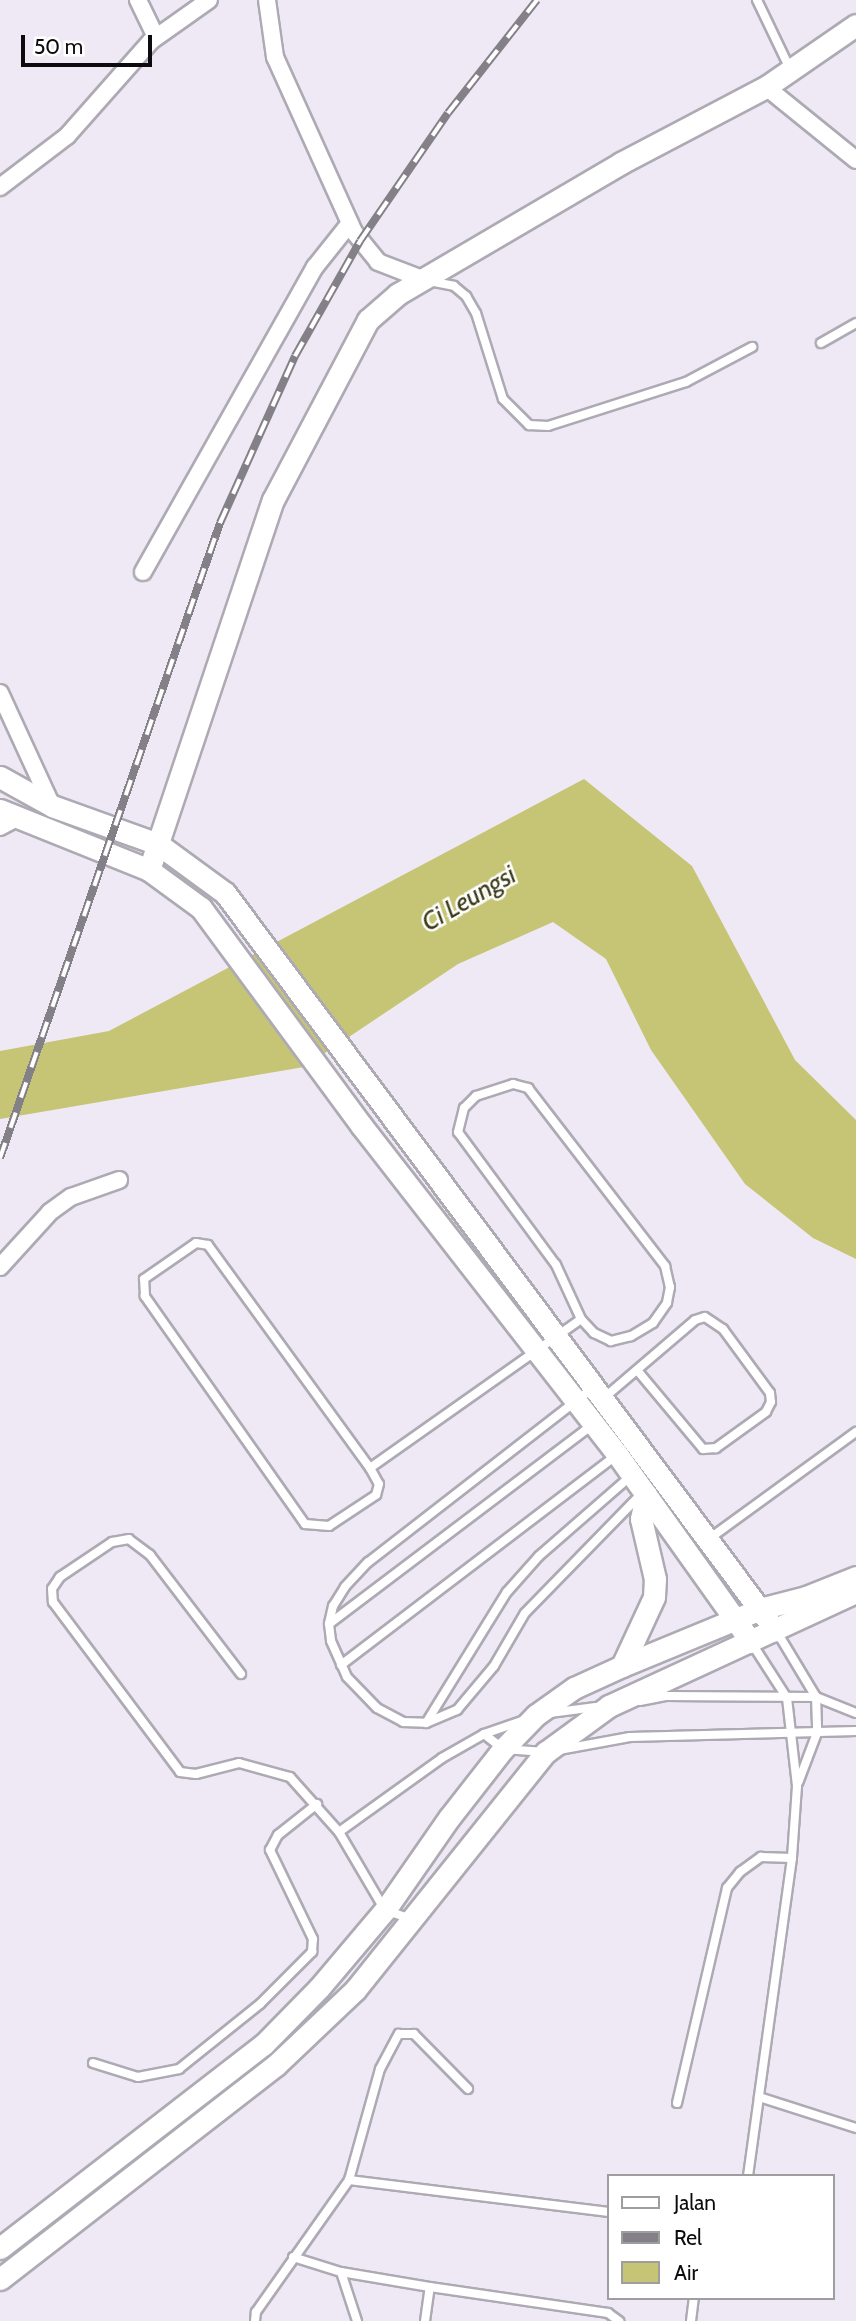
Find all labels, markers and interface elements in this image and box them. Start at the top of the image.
scale bar [24,21,156,65]
text: 50 m [34,34,83,59]
water label: Ci Leungsi [416,860,522,938]
legend [608,2174,835,2300]
text: Jalan [674,2190,716,2215]
text: Rel [674,2225,702,2250]
text: Air [674,2260,698,2285]

